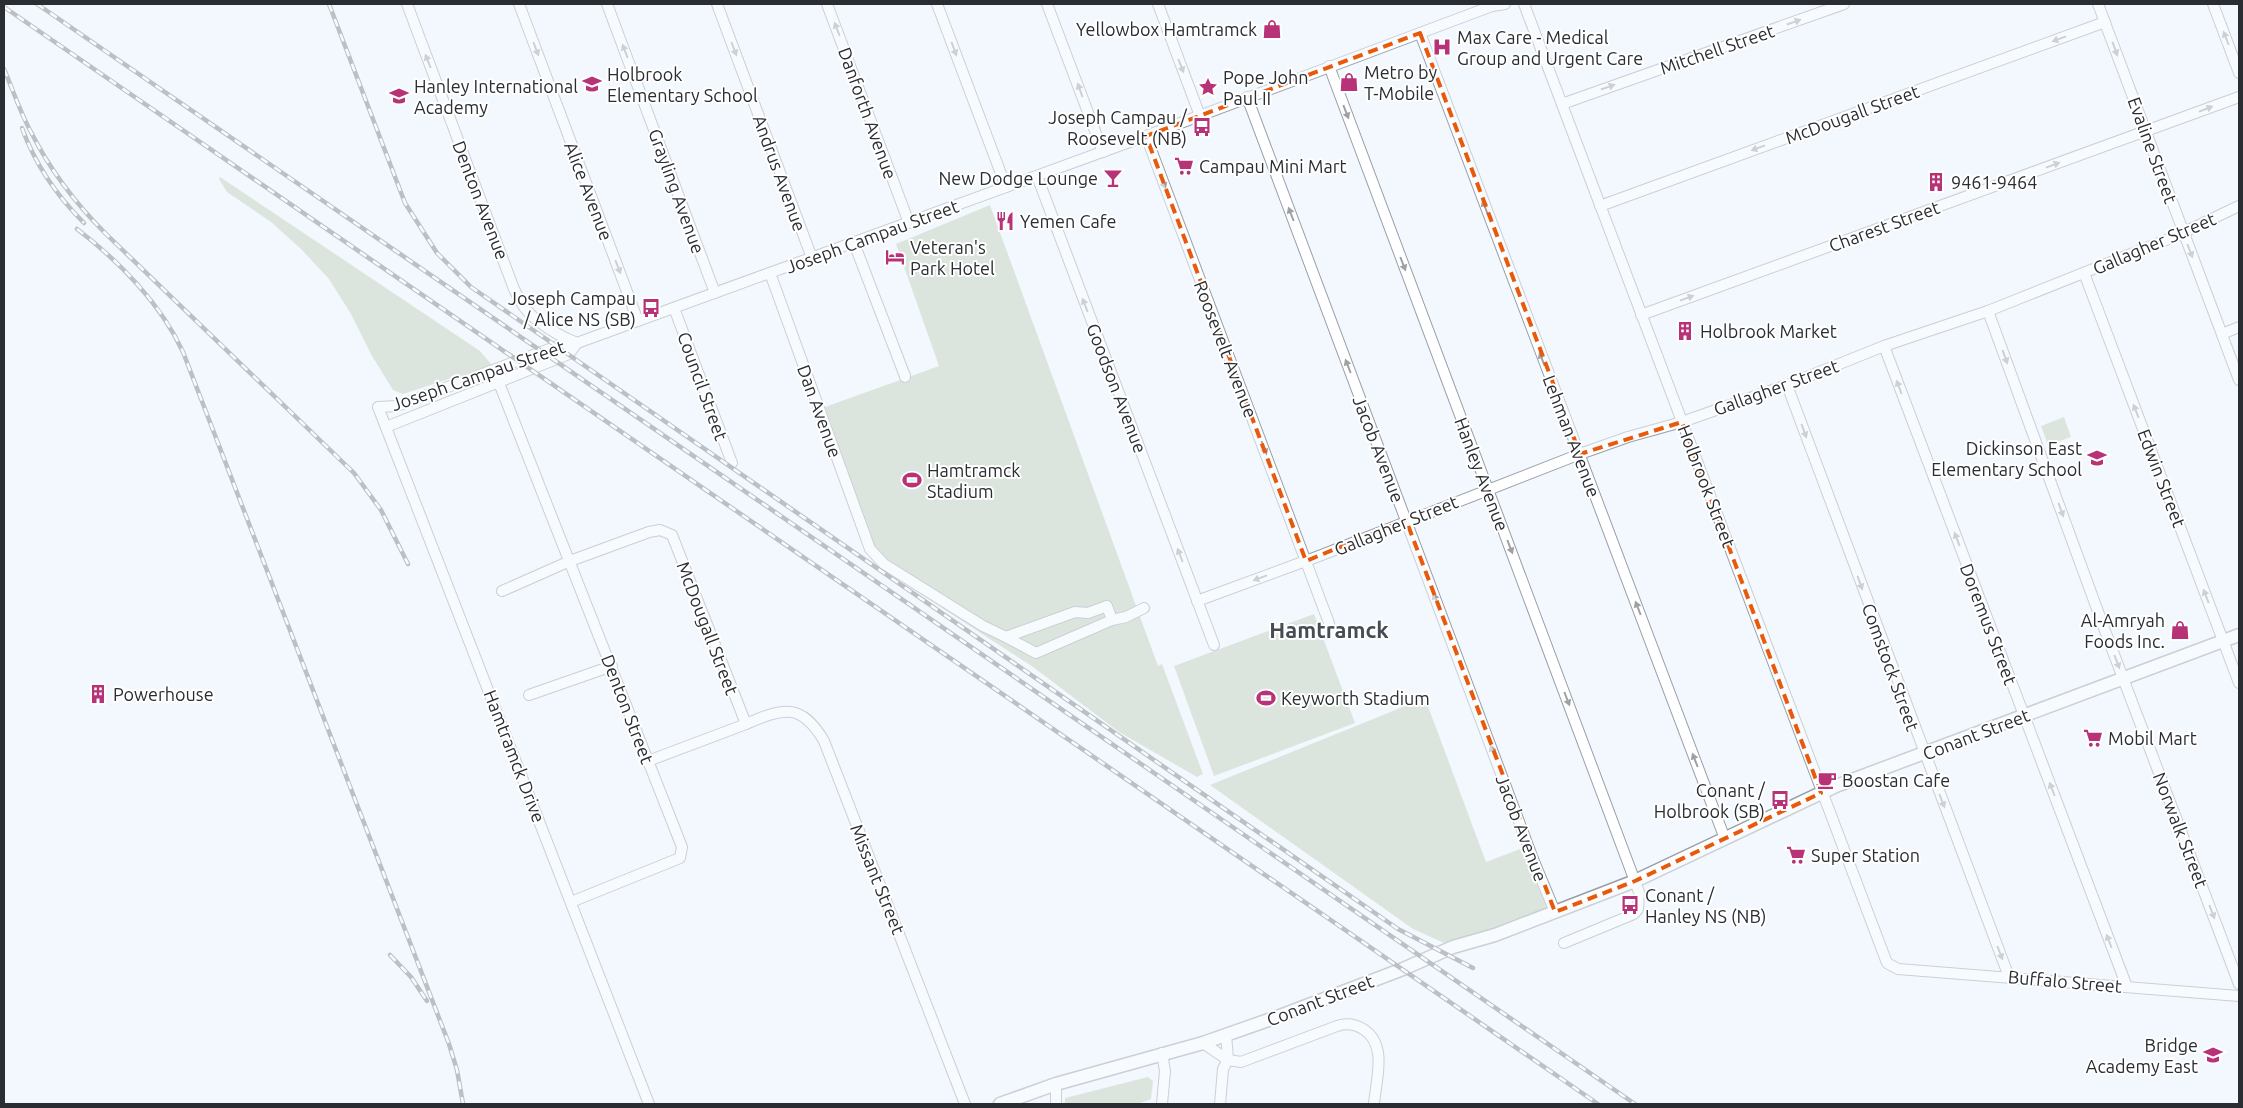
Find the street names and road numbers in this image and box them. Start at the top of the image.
street label: Mitchell Street [1657,20,1777,78]
street label: Danforth Avenue [835,44,901,182]
street label: McDougall Street [1782,80,1922,148]
street label: Evaline Street [2125,94,2181,206]
street label: Andrus Avenue [750,112,810,234]
street label: Grayling Avenue [645,126,709,256]
street label: Denton Avenue [449,138,513,262]
street label: Alice Avenue [561,139,617,243]
street label: Joseph Campau Street [783,195,961,277]
street label: Charest Street [1826,197,1942,255]
street label: Gallagher Street [2089,208,2219,278]
street label: Roosevelt Avenue [1191,278,1261,420]
street label: Goodson Avenue [1083,321,1151,455]
street label: Council Street [674,329,732,443]
street label: Joseph Campau Street [389,336,567,414]
street label: Gallagher Street [1711,355,1841,419]
street label: Dan Avenue [794,362,846,460]
street label: Lehman Avenue [1540,372,1604,500]
street label: Jacob Avenue [1350,393,1408,505]
street label: Hanley Avenue [1451,414,1513,534]
street label: Holbrook Street [1674,422,1740,550]
street label: Edwin Street [2134,426,2190,530]
street label: Gallagher Street [1331,491,1461,559]
street label: McDougall Street [673,559,743,697]
street label: Doremus Street [1957,561,2021,687]
street label: Comstock Street [1859,600,1923,734]
street label: Denton Street [598,652,658,766]
street label: Hamtramck Drive [481,687,549,825]
street label: Conant Street [1920,704,2032,764]
street label: Norwalk Street [2150,769,2212,891]
street label: Jacob Avenue [1493,772,1551,884]
street label: Missant Street [847,821,909,937]
street label: Buffalo Street [2007,966,2123,996]
street label: Conant Street [1264,970,1376,1030]

